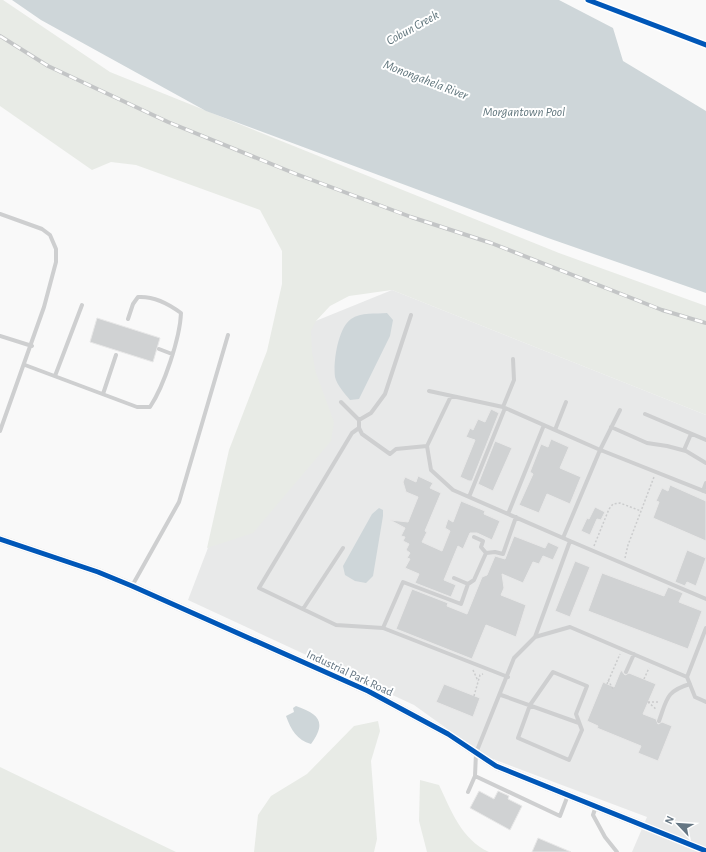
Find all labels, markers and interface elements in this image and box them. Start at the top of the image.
water label: Cobun Creek [384,9,441,48]
water label: Monongahela River [381,58,470,103]
water label: Morgantown Pool [483,106,565,119]
street label: Industrial Park Road [305,648,395,698]
north arrow [658,804,698,844]
text: N [663,814,676,826]

